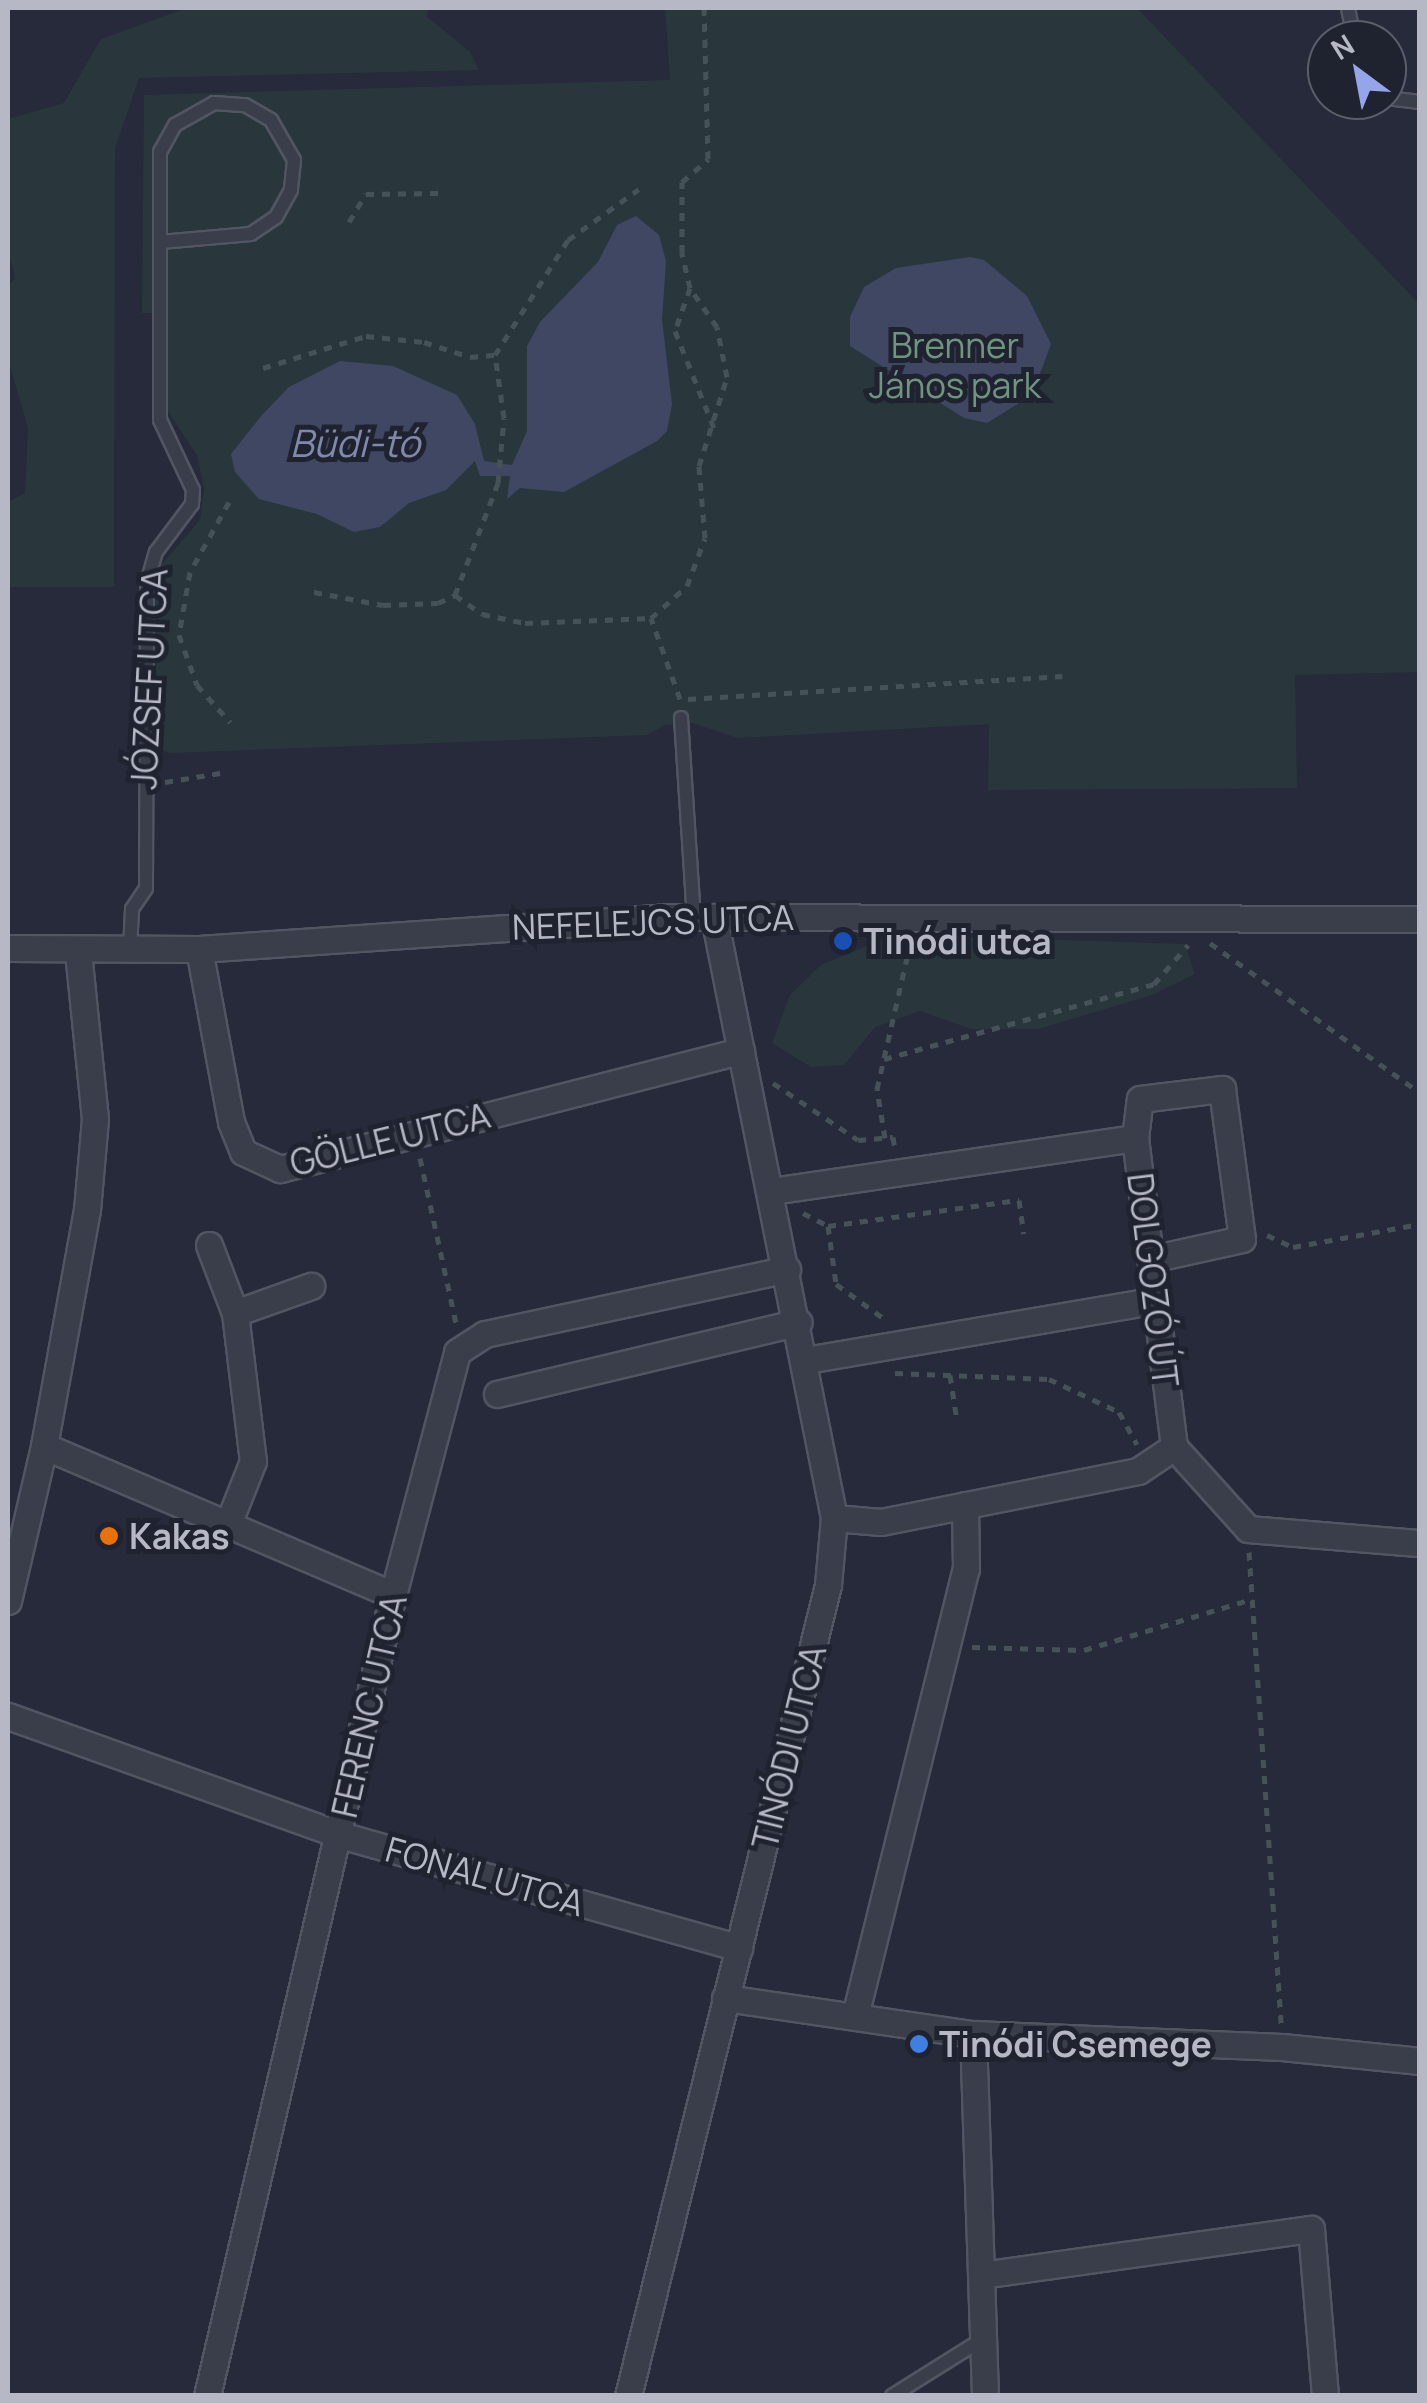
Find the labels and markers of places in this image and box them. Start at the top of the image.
place label: Tinódi utca [863,920,1052,962]
marker: Tinódi utca [832,930,854,952]
place label: Kakas [129,1515,230,1557]
marker: Kakas [98,1525,120,1547]
place label: Tinódi Csemege [939,2023,1212,2065]
marker: Tinódi Csemege [908,2033,930,2055]

